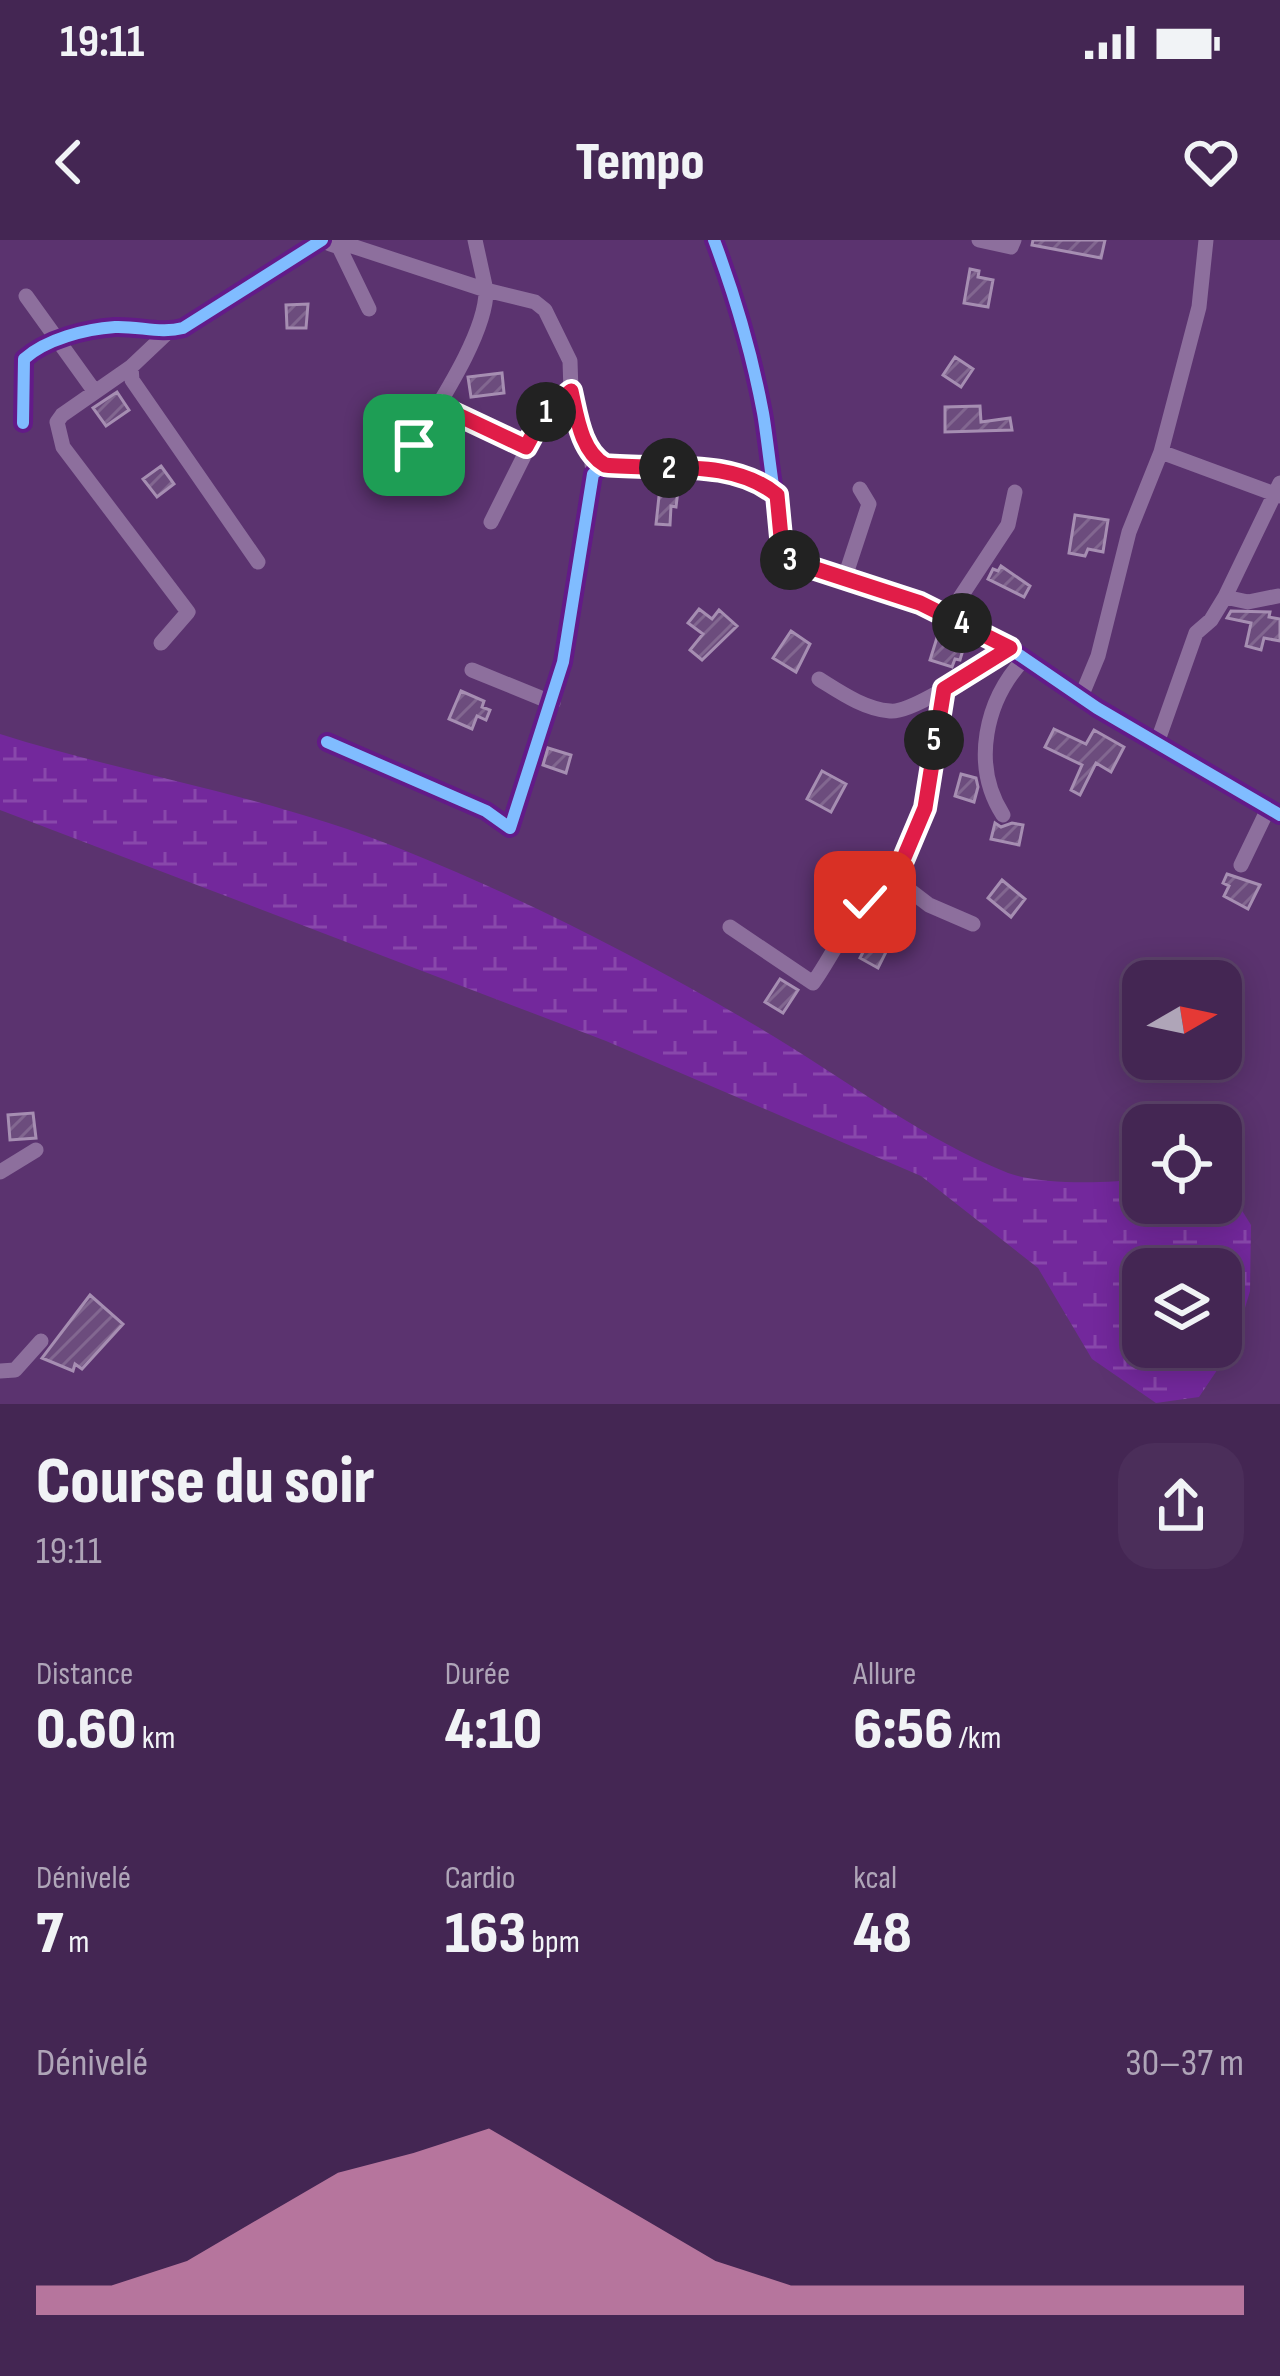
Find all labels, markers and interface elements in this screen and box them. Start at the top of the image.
text: 19:11 [60,15,144,70]
icon: back [36,129,102,195]
icon: heart [1178,129,1244,195]
text: Tempo [575,130,705,195]
pin: 1 [516,382,576,442]
text: 1 [540,392,552,432]
pin [363,394,465,496]
icon: arrive [381,412,447,478]
pin: 2 [639,438,699,498]
text: 2 [662,448,676,488]
pin: 3 [760,530,820,590]
text: 3 [783,540,797,580]
pin: 4 [932,593,992,653]
text: 4 [954,603,970,643]
pin: 5 [904,710,964,770]
text: 5 [927,720,941,760]
pin [814,851,916,953]
icon: check [832,869,898,935]
north arrow [1122,960,1242,1080]
map controls [1122,960,1242,1368]
button: locate [1122,1104,1242,1224]
button: layers [1122,1248,1242,1368]
text: Course du soir [36,1443,374,1522]
button: share [1118,1443,1244,1569]
text: 19:11 [36,1528,102,1575]
text: Distance [36,1654,133,1694]
text: Durée [445,1654,510,1694]
text: Allure [853,1654,916,1694]
text: 0.60 [36,1694,136,1766]
text: 4:10 [445,1694,542,1766]
text: 6:56 [853,1694,953,1766]
text: km [136,1718,175,1758]
text: /km [953,1718,1001,1758]
text: Dénivelé [36,1858,131,1898]
text: Cardio [445,1858,515,1898]
text: kcal [853,1858,897,1898]
text: 7 [36,1898,63,1970]
text: 163 [445,1898,526,1970]
text: 48 [853,1898,912,1970]
text: m [63,1922,90,1962]
text: bpm [526,1922,580,1962]
text: Dénivelé [36,2040,148,2087]
text: 30–37 m [1125,2040,1244,2087]

